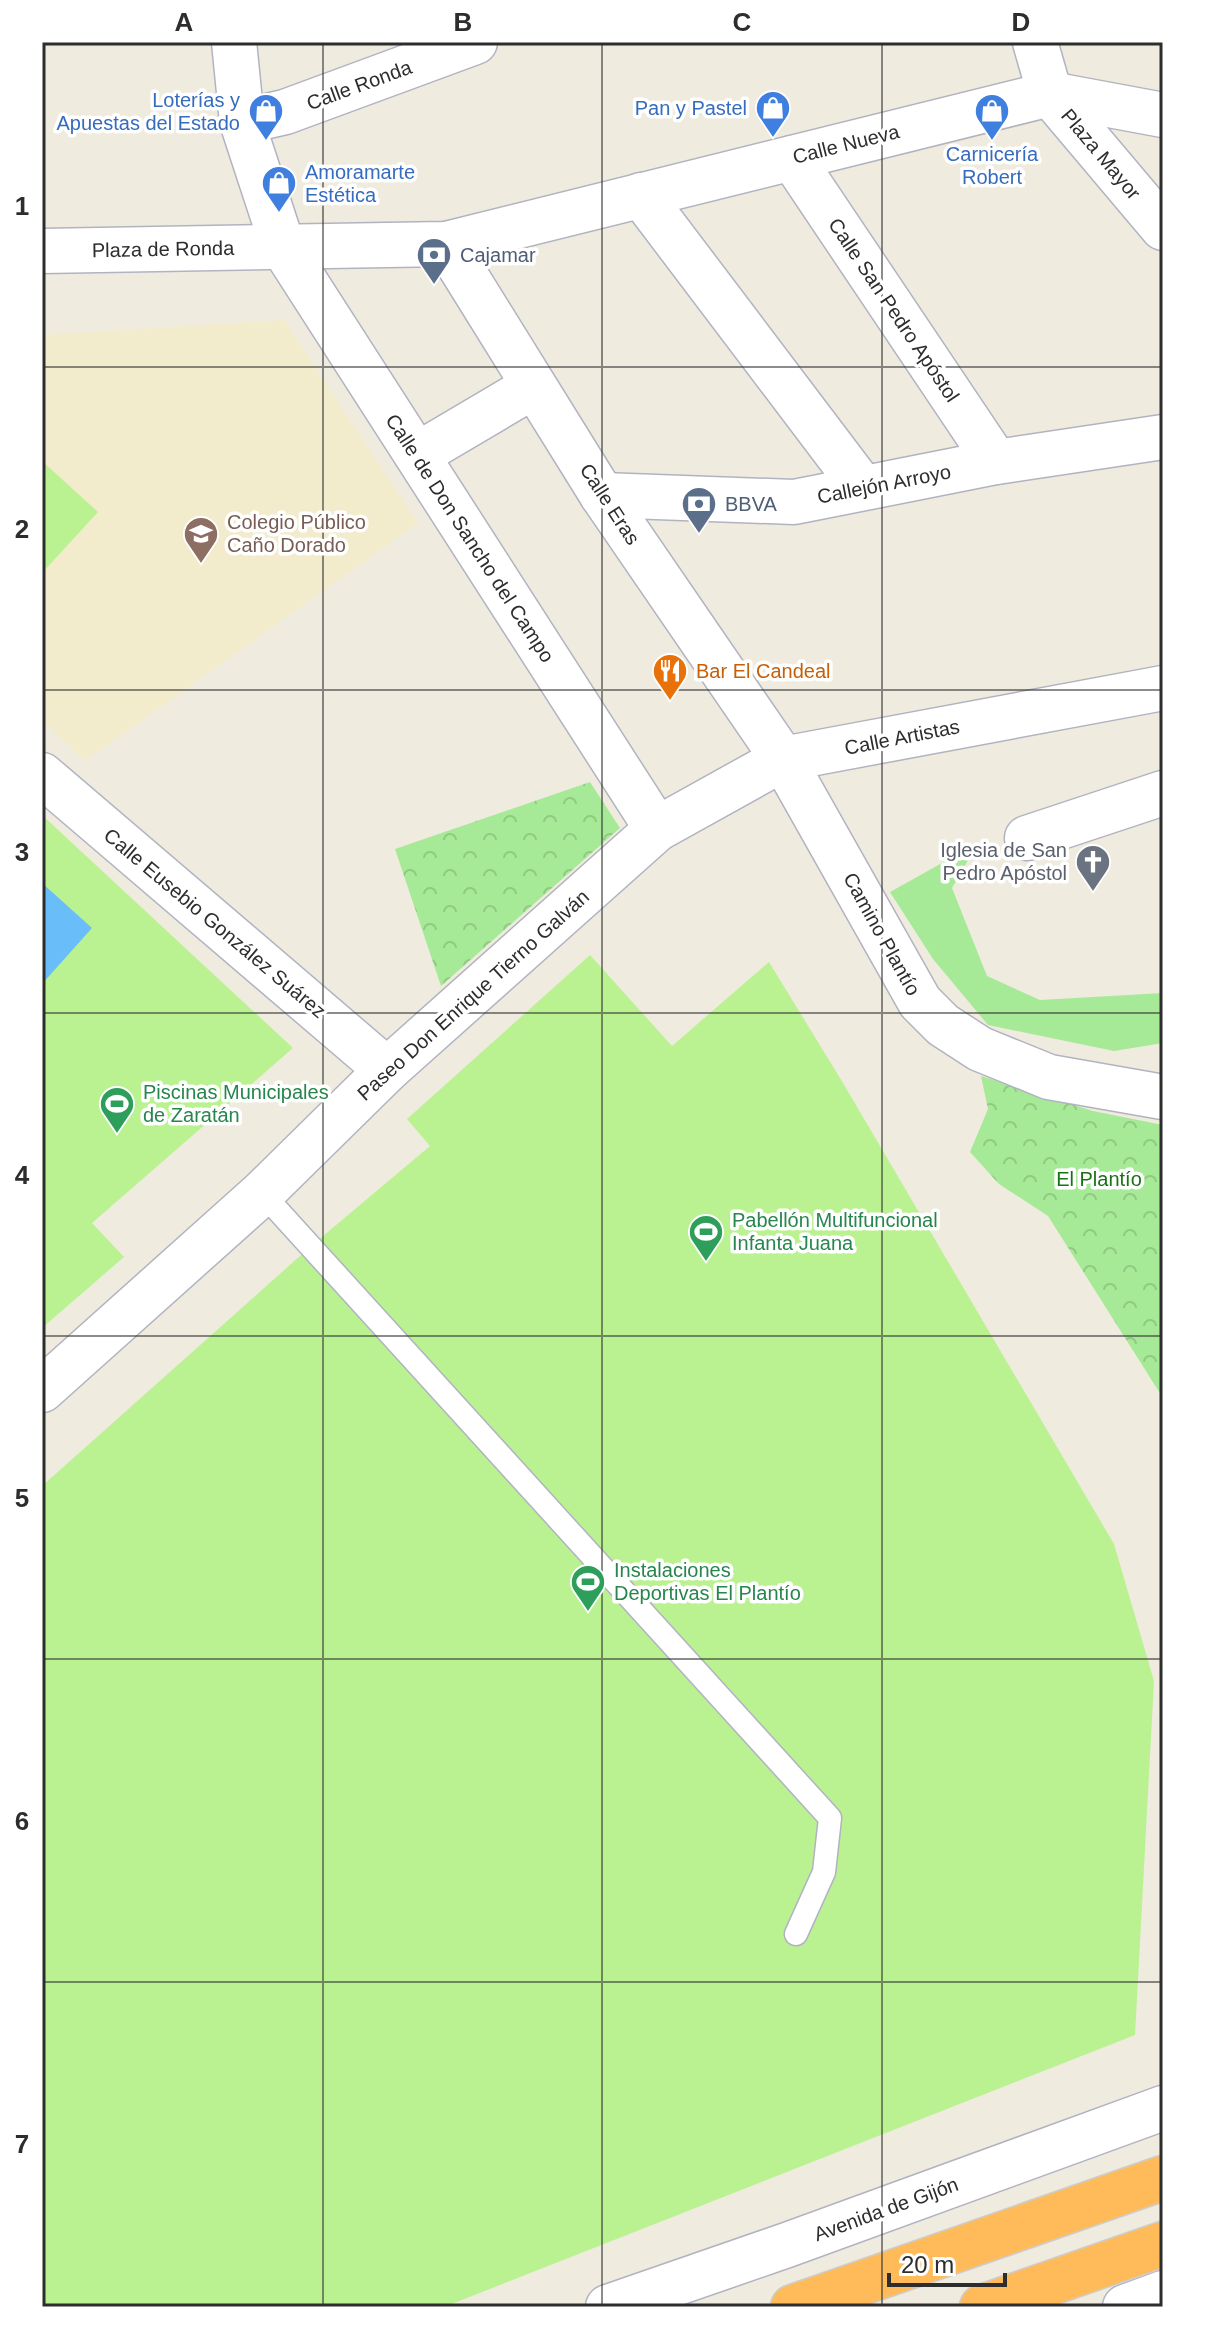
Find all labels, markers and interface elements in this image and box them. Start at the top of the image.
text: A [175,7,194,37]
text: B [454,7,472,37]
text: C [733,7,752,37]
text: D [1012,7,1030,37]
street label: Calle Ronda [304,56,415,114]
place label: Loterías y Apuestas del Estado [57,89,240,134]
shop icon: Pan y Pastel [754,89,792,139]
shop icon: Loterías y Apuestas del Estado [247,92,285,142]
shop icon: Carnicería Robert [973,92,1011,142]
place label: Pan y Pastel [635,97,747,119]
street label: Plaza Mayor [1057,104,1145,204]
street label: Calle Nueva [790,120,902,168]
place label: Carnicería Robert [946,143,1039,188]
place label: Amoramarte Estética [305,161,415,206]
shop icon: Amoramarte Estética [260,164,298,214]
text: 1 [15,191,29,221]
street label: Calle San Pedro Apóstol [824,214,964,406]
bank icon: Cajamar [415,236,453,286]
street label: Plaza de Ronda [92,237,235,261]
place label: Cajamar [460,244,536,266]
street label: Calle de Don Sancho del Campo [381,410,559,666]
street label: Calle Eras [576,459,644,549]
street label: Callejón Arroyo [815,460,953,508]
bank icon: BBVA [680,485,718,535]
place label: BBVA [725,493,778,515]
place label: Colegio Público Caño Dorado [227,511,366,556]
text: 2 [15,514,29,544]
school or university icon: Colegio Público Caño Dorado [182,515,220,565]
restaurant icon: Bar El Candeal [651,652,689,702]
place label: Bar El Candeal [696,660,831,682]
street label: Calle Artistas [843,715,961,759]
street label: Calle Eusebio González Suárez [100,824,330,1022]
text: 3 [15,837,29,867]
place label: Iglesia de San Pedro Apóstol [940,839,1067,884]
church icon: Iglesia de San Pedro Apóstol [1074,843,1112,893]
street label: Camino Plantío [839,869,925,999]
street label: Paseo Don Enrique Tierno Galván [353,885,593,1105]
place label: Piscinas Municipales de Zaratán [143,1081,329,1126]
sports icon: Piscinas Municipales de Zaratán [98,1085,136,1135]
text: 4 [15,1160,30,1190]
park label: El Plantío [1056,1168,1142,1190]
place label: Pabellón Multifuncional Infanta Juana [732,1209,938,1254]
sports icon: Pabellón Multifuncional Infanta Juana [687,1213,725,1263]
text: 5 [15,1483,29,1513]
place label: Instalaciones Deportivas El Plantío [614,1559,801,1604]
sports icon: Instalaciones Deportivas El Plantío [569,1563,607,1613]
text: 6 [15,1806,29,1836]
text: 7 [15,2129,29,2159]
street label: Avenida de Gijón [811,2173,961,2245]
scale bar [889,2237,1005,2287]
text: 20 m [901,2251,954,2278]

